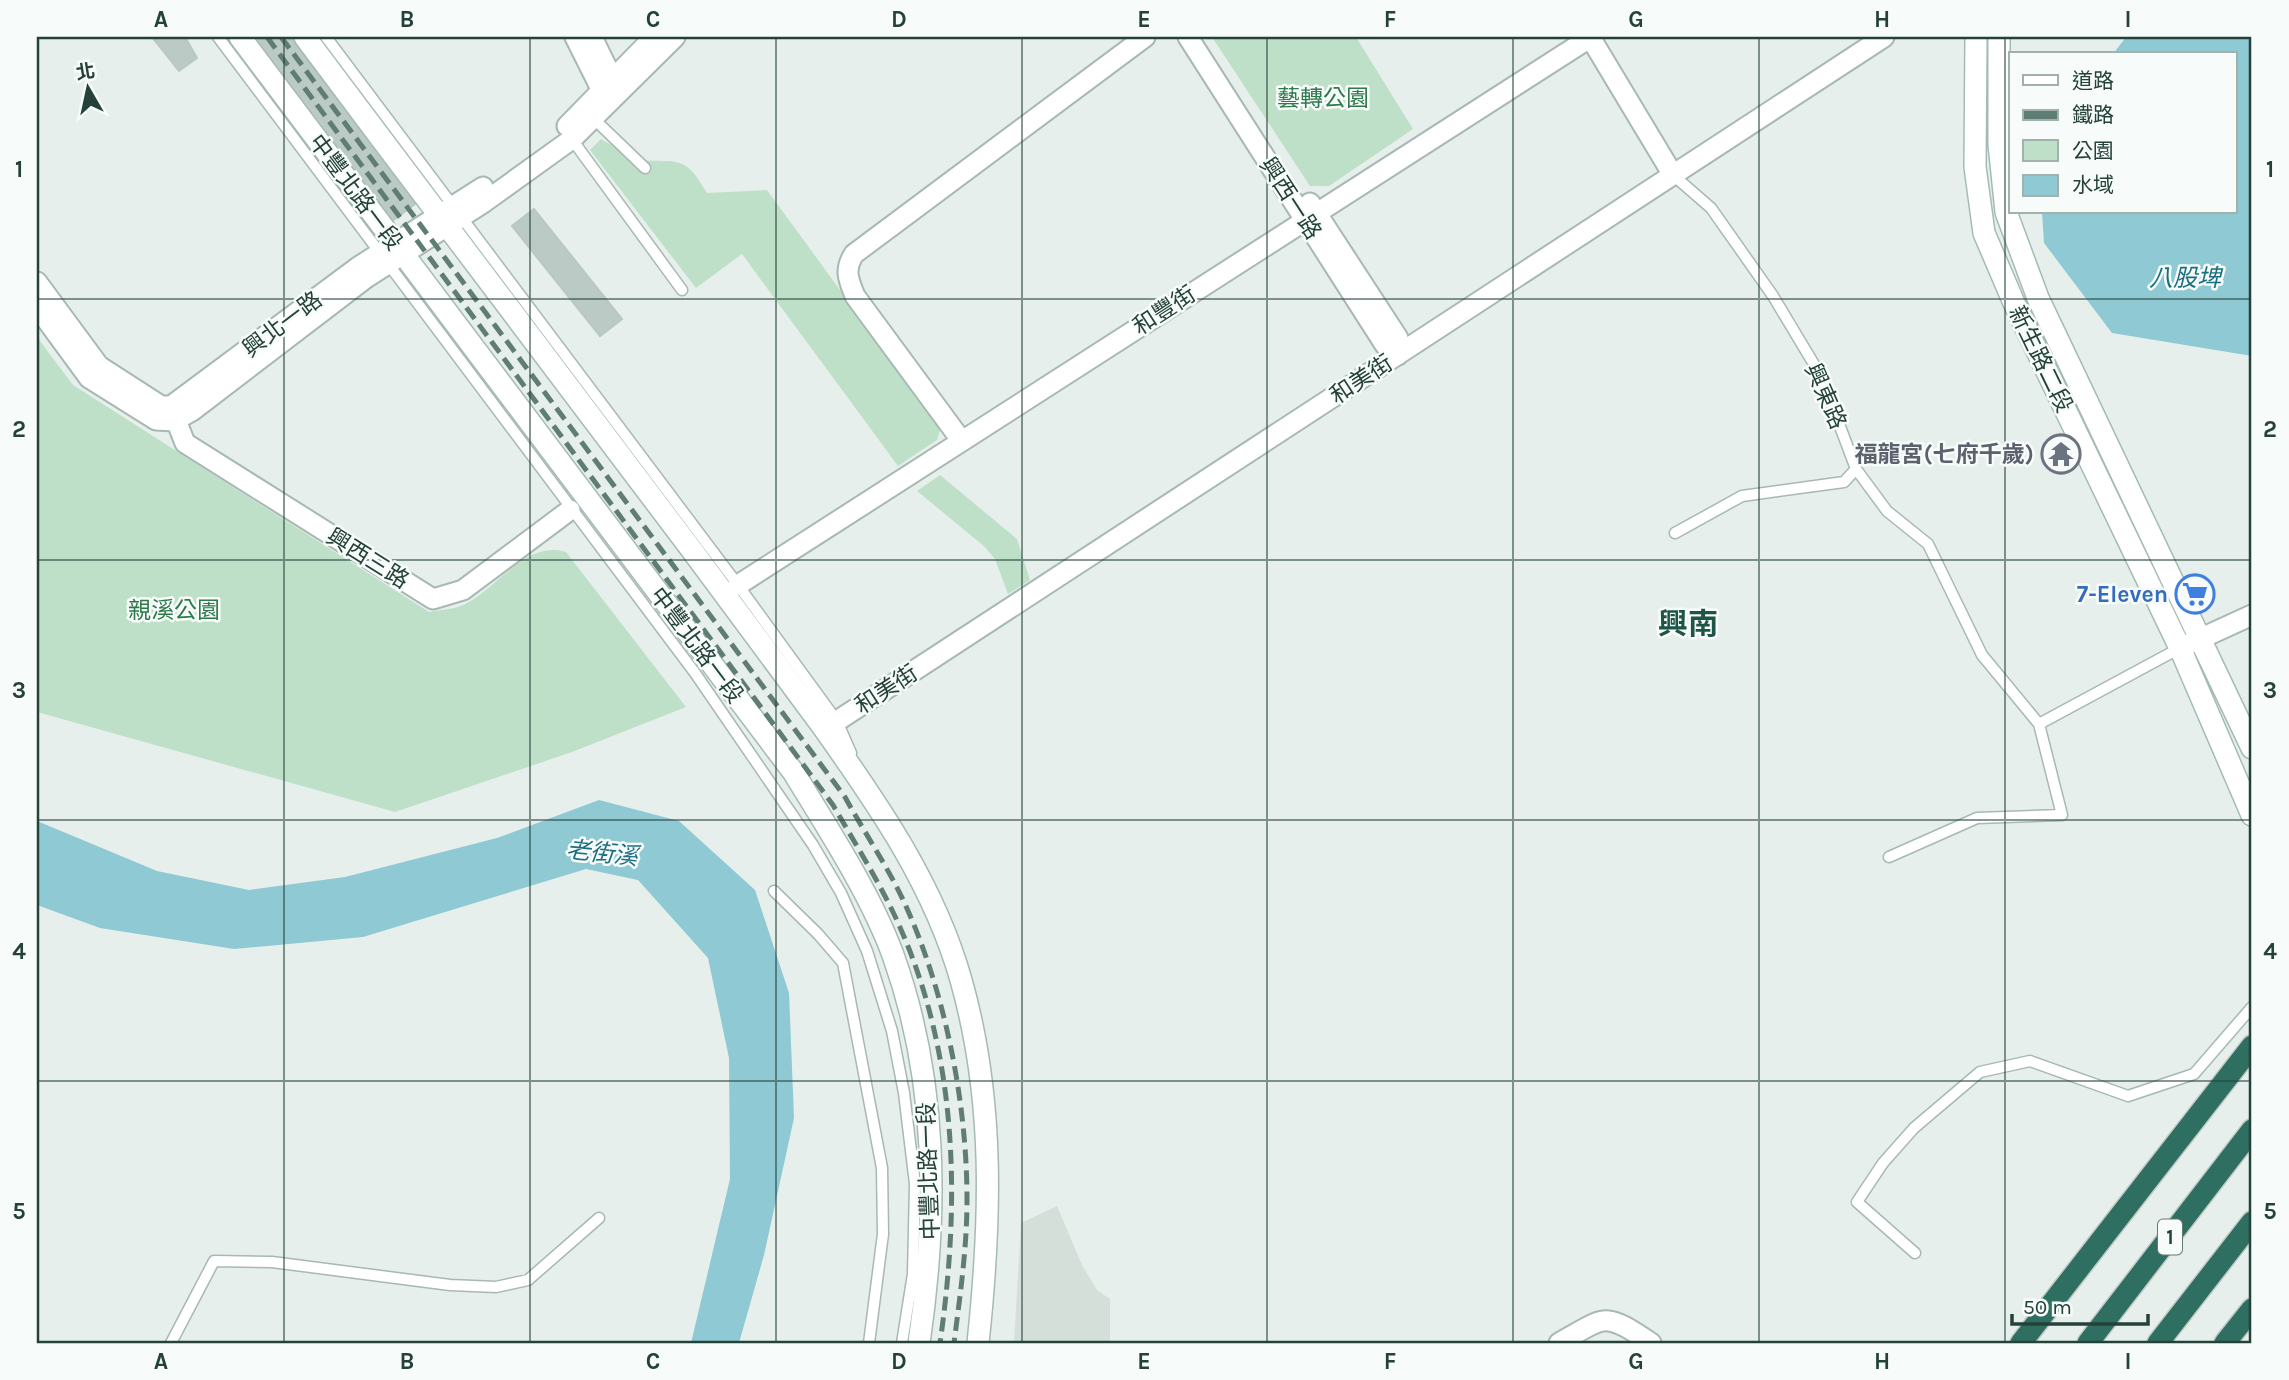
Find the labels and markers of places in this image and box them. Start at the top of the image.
temple icon: 福龍宮(七府千歲) [2040,433,2082,475]
place label: 福龍宮(七府千歲) [1855,441,2034,468]
supermarket icon: 7-Eleven [2174,573,2216,615]
place label: 7-Eleven [2077,581,2168,608]

